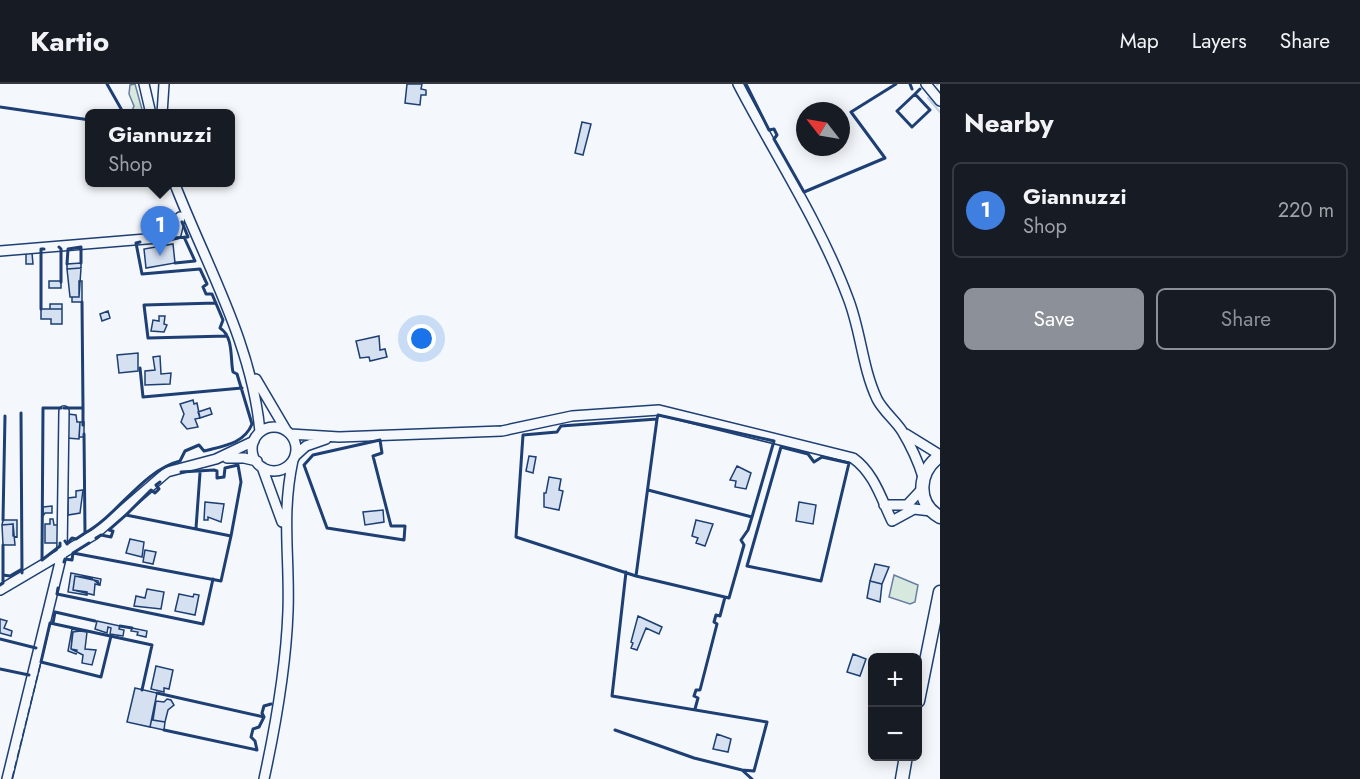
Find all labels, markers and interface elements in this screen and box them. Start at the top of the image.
text: Kartio [30,21,109,62]
text: Map [1120,26,1159,56]
text: Layers [1192,26,1247,56]
text: Share [1280,26,1330,56]
north arrow [796,102,850,156]
text: Nearby [964,104,1053,142]
popup [85,109,235,187]
text: Giannuzzi [108,118,212,150]
text: Shop [108,150,152,179]
text: Giannuzzi [1023,180,1127,212]
text: 1 [980,196,991,225]
text: 220 m [1278,196,1334,225]
pin: 1 [140,206,180,256]
text: Shop [1023,212,1067,241]
button: Save [964,288,1144,350]
button: Share [1156,288,1336,350]
your location [407,324,436,353]
map controls [868,653,922,761]
button: + [868,653,922,707]
button: − [868,707,922,761]

